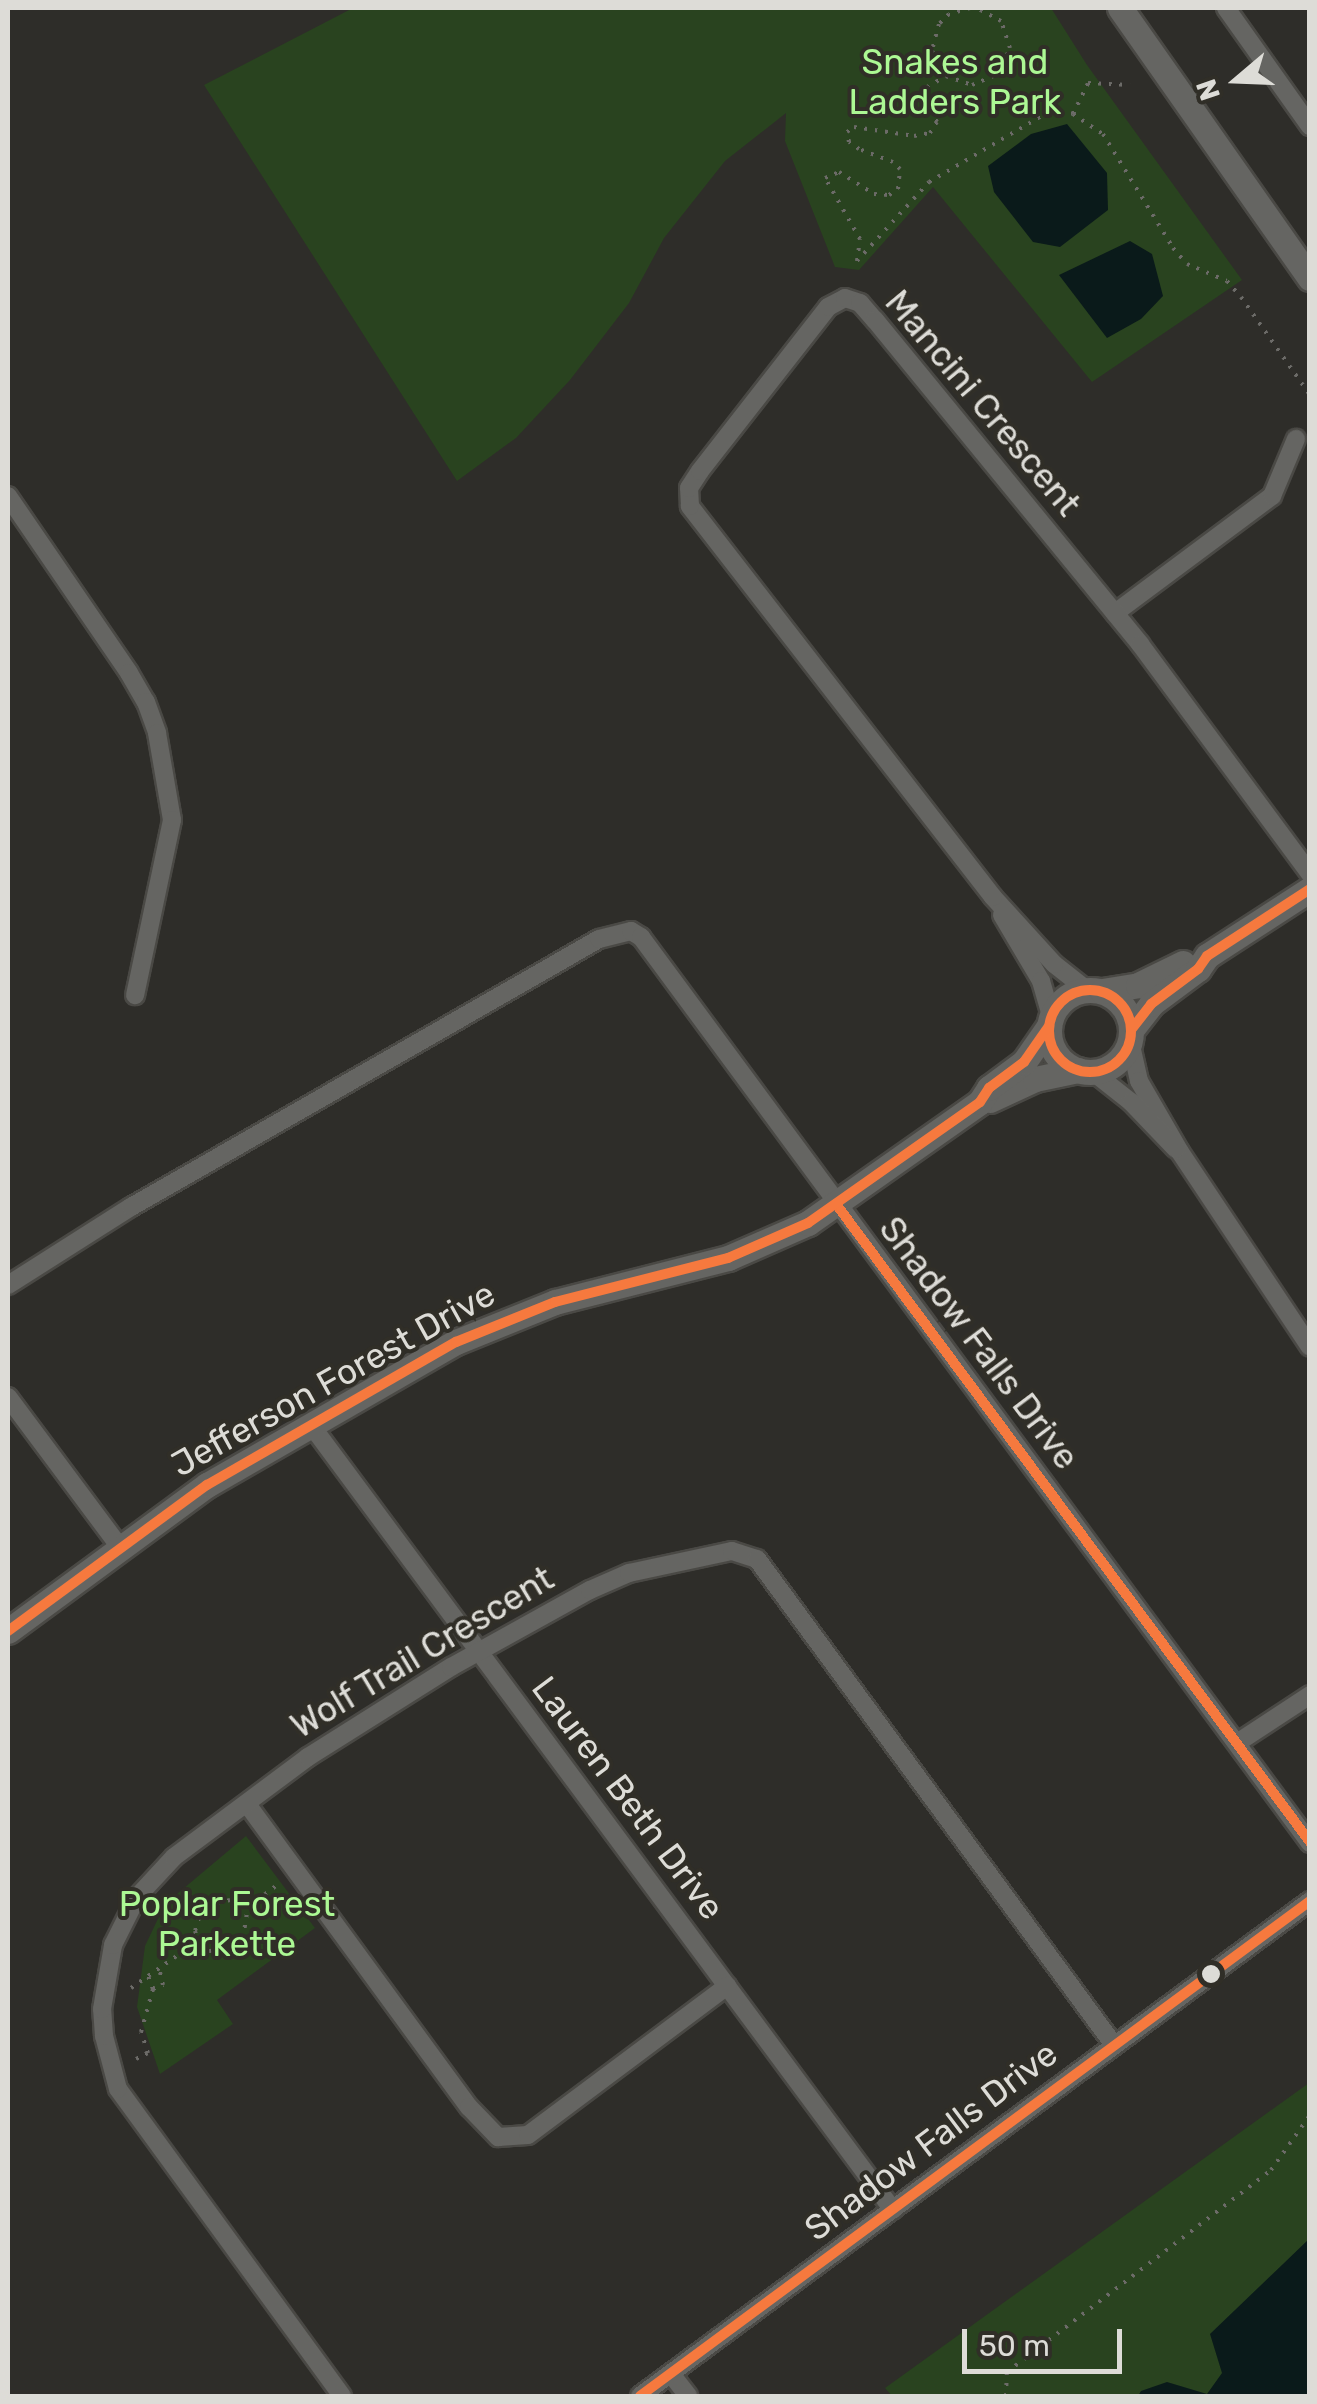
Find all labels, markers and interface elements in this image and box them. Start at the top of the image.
north arrow [1187,30,1287,130]
park label: Snakes and Ladders Park [849,41,1061,123]
text: N [1189,75,1227,105]
street label: Mancini Crescent [876,282,1090,524]
street label: Shadow Falls Drive [870,1208,1088,1478]
street label: Jefferson Forest Drive [164,1273,502,1485]
street label: Wolf Trail Crescent [282,1557,562,1747]
street label: Lauren Beth Drive [523,1668,733,1928]
park label: Poplar Forest Parkette [118,1883,336,1965]
unlabelled marker [1201,1964,1221,1984]
street label: Shadow Falls Drive [796,2032,1066,2250]
scale bar [967,2309,1127,2371]
text: 50 m [979,2328,1050,2364]

